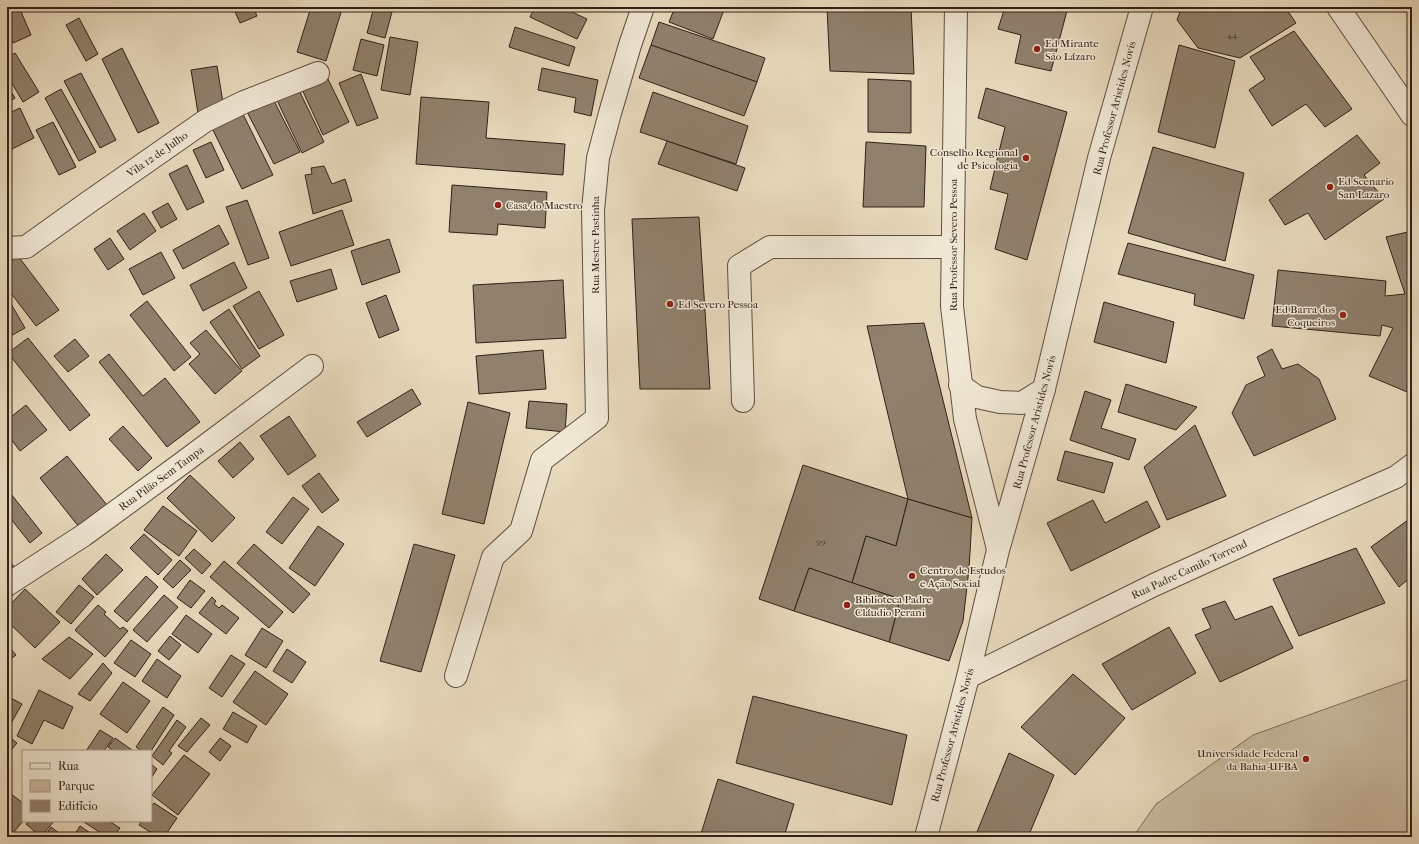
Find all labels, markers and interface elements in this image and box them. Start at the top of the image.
house number: 44 [1227,30,1238,40]
place label: Ed Mirante São Lázaro [1045,37,1099,63]
street label: Rua Professor Aristides Novis [1090,40,1139,177]
marker: Ed Mirante São Lázaro [1032,44,1042,54]
street label: Vila 12 de Julho [123,128,191,181]
place label: Conselho Regional de Psicologia [930,146,1019,172]
marker: Conselho Regional de Psicologia [1021,153,1031,163]
place label: Ed Scenario San Lazaro [1338,175,1394,201]
street label: Rua Professor Severo Pessoa [947,178,960,311]
marker: Ed Scenario San Lazaro [1325,182,1335,192]
street label: Rua Mestre Pastinha [589,195,602,294]
place label: Casa do Maestro [506,199,583,212]
marker: Casa do Maestro [493,200,503,210]
place label: Ed Severo Pessoa [678,298,759,311]
marker: Ed Severo Pessoa [665,299,675,309]
place label: Ed Barra dos Coqueiros [1275,303,1335,329]
marker: Ed Barra dos Coqueiros [1338,310,1348,320]
street label: Rua Professor Aristides Novis [1010,354,1059,491]
street label: Rua Pilão Sem Tampa [116,443,207,514]
house number: 99 [816,536,826,546]
street label: Rua Padre Camilo Torrend [1129,536,1250,602]
place label: Centro de Estudos e Ação Social [920,564,1006,590]
marker: Centro de Estudos e Ação Social [907,571,917,581]
place label: Biblioteca Padre Cláudio Perani [855,593,933,619]
marker: Biblioteca Padre Cláudio Perani [842,600,852,610]
street label: Rua Professor Aristides Novis [928,667,977,804]
place label: Universidade Federal da Bahia-UFBA [1197,747,1299,773]
legend [22,750,152,822]
marker: Universidade Federal da Bahia-UFBA [1301,754,1311,764]
text: Rua [58,759,79,773]
text: Parque [58,779,95,793]
text: Edifício [58,799,98,813]

